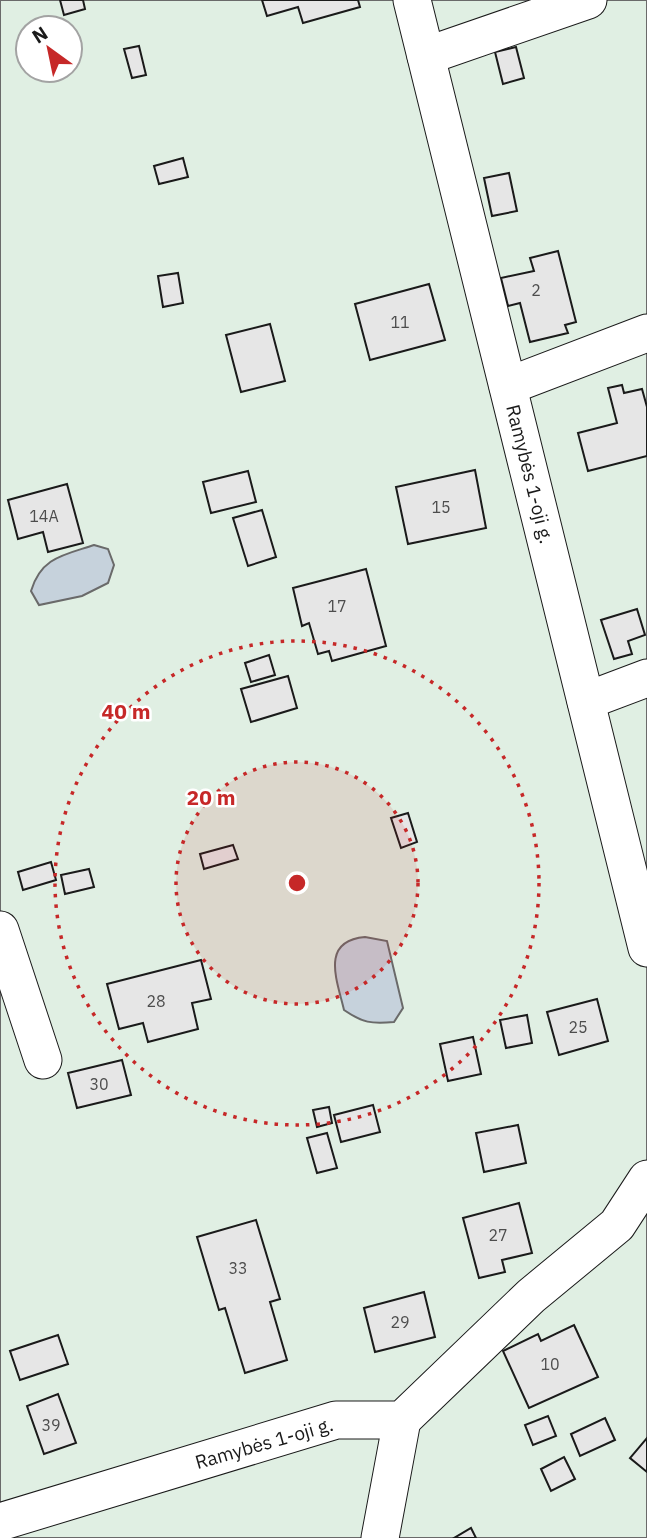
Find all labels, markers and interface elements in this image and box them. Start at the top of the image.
north arrow [14,14,84,84]
text: N [27,21,52,49]
house number: 2 [531,280,541,300]
house number: 11 [390,312,410,332]
street label: Ramybės 1-oji g. [501,402,559,546]
house number: 15 [431,497,451,517]
house number: 14A [29,506,59,526]
house number: 17 [327,596,347,616]
text: 40 m [102,697,150,725]
text: 20 m [187,783,235,811]
centre of rings [285,871,309,895]
house number: 28 [146,991,166,1011]
house number: 25 [568,1017,588,1037]
house number: 30 [89,1074,109,1094]
house number: 27 [488,1225,508,1245]
house number: 33 [228,1258,248,1278]
house number: 29 [390,1312,410,1332]
house number: 10 [540,1354,560,1374]
street label: Ramybės 1-oji g. [192,1412,336,1474]
house number: 39 [41,1415,61,1435]

